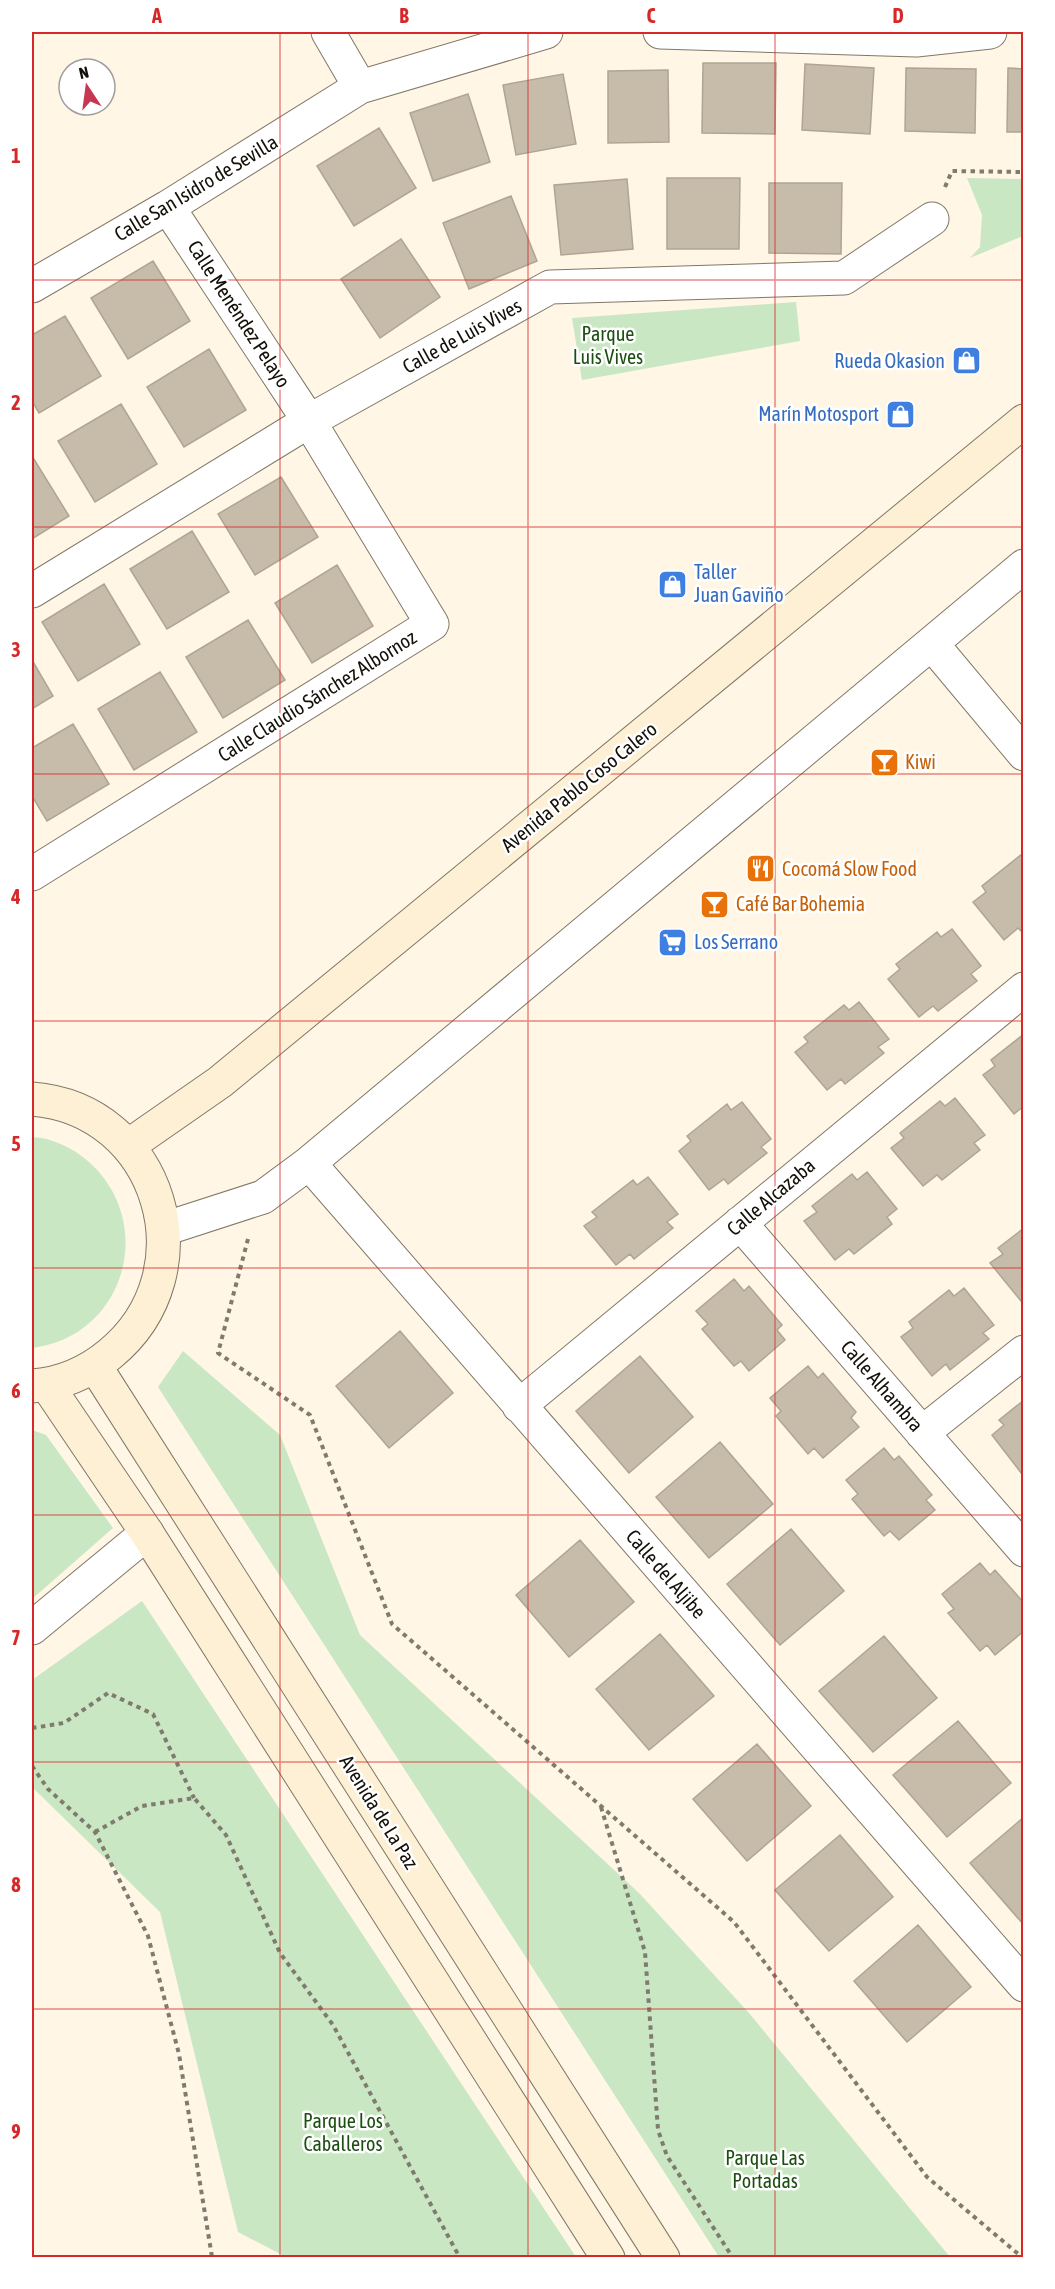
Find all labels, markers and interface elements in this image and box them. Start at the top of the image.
text: A [151,4,162,27]
text: B [399,4,409,27]
text: C [647,4,656,27]
text: D [892,4,904,27]
north arrow [57,57,117,117]
text: N [77,63,90,82]
street label: Calle San Isidro de Sevilla [110,130,281,245]
text: 1 [11,144,21,167]
street label: Calle Menéndez Pelayo [183,236,296,392]
street label: Calle de Luis Vives [398,293,525,378]
park label: Parque Luis Vives [573,322,643,368]
shop icon: Rueda Okasion [950,345,982,377]
place label: Rueda Okasion [834,349,945,372]
text: 2 [11,391,21,414]
shop icon: Marín Motosport [884,398,916,430]
place label: Marín Motosport [758,402,879,425]
place label: Taller Juan Gaviño [694,560,784,606]
shop icon: Taller Juan Gaviño [657,568,689,600]
street label: Calle Claudio Sánchez Albornoz [213,625,420,766]
text: 3 [11,638,21,661]
street label: Avenida Pablo Coso Calero [496,717,661,856]
bar icon: Kiwi [868,746,900,778]
place label: Kiwi [905,750,936,773]
restaurant icon: Cocomá Slow Food [745,853,777,885]
place label: Cocomá Slow Food [782,857,917,880]
text: 4 [10,885,21,908]
bar icon: Café Bar Bohemia [699,888,731,920]
place label: Café Bar Bohemia [736,892,865,915]
supermarket icon: Los Serrano [657,926,689,958]
place label: Los Serrano [694,930,778,953]
text: 5 [11,1132,21,1155]
street label: Calle Alcazaba [722,1153,819,1240]
street label: Calle Alhambra [837,1335,928,1436]
text: 6 [11,1379,21,1402]
street label: Calle del Aljibe [622,1525,711,1623]
text: 7 [11,1626,21,1649]
street label: Avenida de La Paz [335,1751,424,1873]
text: 8 [11,1873,21,1896]
park label: Parque Los Caballeros [303,2109,383,2155]
text: 9 [11,2120,21,2143]
park label: Parque Las Portadas [725,2146,805,2192]

